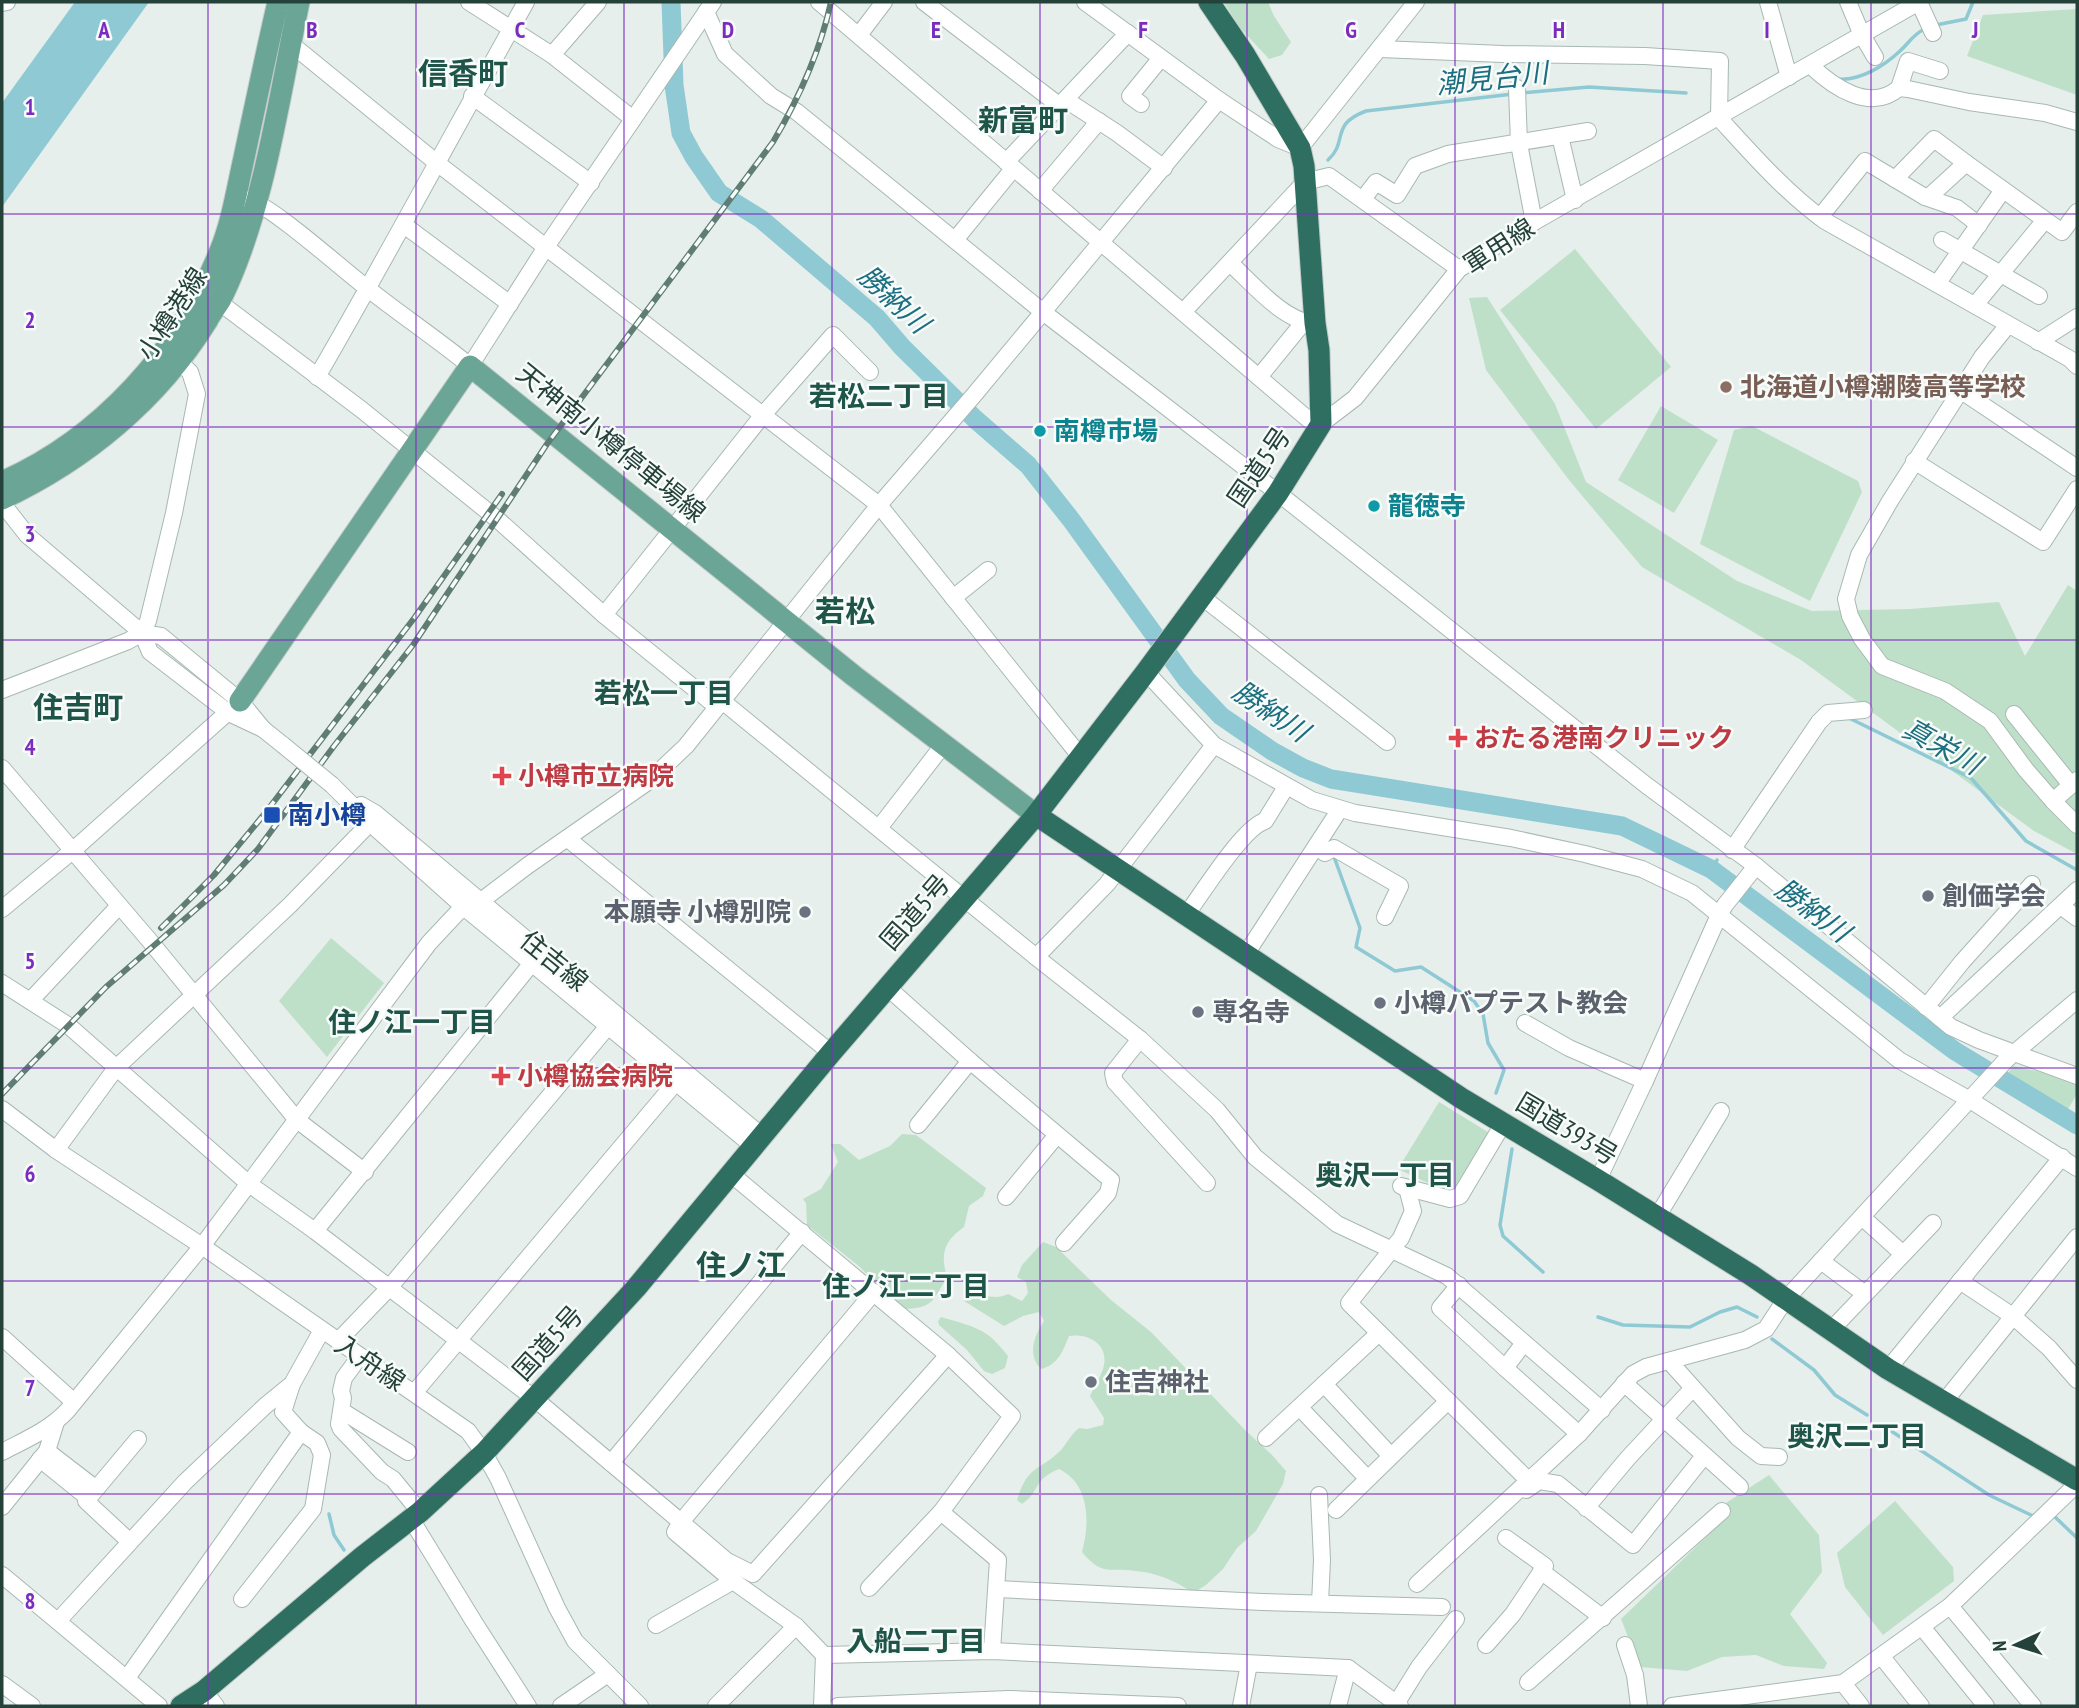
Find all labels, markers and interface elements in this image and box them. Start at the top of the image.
text: A [97,15,110,44]
text: B [306,15,318,44]
text: C [515,15,526,44]
text: D [722,15,734,44]
text: E [931,15,941,44]
text: F [1138,15,1148,44]
text: G [1345,15,1357,44]
text: H [1553,15,1565,44]
text: I [1764,15,1770,44]
text: J [1971,15,1978,44]
district label: 信香町 [418,53,508,92]
water label: 潮見台川 [1434,53,1553,102]
text: 1 [25,92,36,121]
district label: 新富町 [978,100,1068,139]
street label: 軍用線 [1457,210,1540,281]
water label: 勝納川 [851,256,940,343]
street label: 小樽港線 [129,261,214,366]
text: 2 [25,305,36,334]
street label: 天神南小樽停車場線 [510,356,713,529]
place label: 北海道小樽潮陵高等学校 [1740,370,2026,403]
district label: 若松二丁目 [809,377,949,414]
marker: 北海道小樽潮陵高等学校 [1718,379,1734,395]
place label: 南樽市場 [1054,414,1158,447]
street label: 国道5号 [1220,420,1297,513]
marker: 南樽市場 [1032,423,1048,439]
place label: 龍徳寺 [1388,489,1466,522]
marker: 龍徳寺 [1366,498,1382,514]
text: 3 [25,519,36,548]
district label: 若松 [815,591,875,630]
water label: 勝納川 [1226,672,1319,751]
district label: 若松一丁目 [594,674,734,711]
district label: 住吉町 [33,687,123,726]
water label: 真栄川 [1897,709,1991,784]
place label: おたる港南クリニック [1474,721,1734,754]
marker: おたる港南クリニック [1448,728,1468,748]
text: 4 [25,732,36,761]
place label: 小樽市立病院 [518,759,674,792]
marker: 小樽市立病院 [492,766,512,786]
place label: 南小樽 [288,798,366,831]
marker: 南小樽 [262,805,282,825]
street label: 国道5号 [873,867,957,956]
water label: 勝納川 [1769,870,1860,951]
place label: 創価学会 [1942,879,2046,912]
marker: 創価学会 [1920,888,1936,904]
place label: 本願寺 小樽別院 [604,895,791,928]
marker: 本願寺 小樽別院 [797,904,813,920]
street label: 住吉線 [514,923,595,998]
text: 5 [25,946,36,975]
place label: 小樽バプテスト教会 [1394,986,1628,1019]
place label: 専名寺 [1212,995,1290,1028]
marker: 小樽バプテスト教会 [1372,995,1388,1011]
district label: 住ノ江一丁目 [328,1003,496,1040]
marker: 専名寺 [1190,1004,1206,1020]
place label: 小樽協会病院 [517,1059,673,1092]
marker: 小樽協会病院 [491,1066,511,1086]
street label: 国道393号 [1510,1085,1624,1172]
district label: 奥沢一丁目 [1315,1156,1455,1193]
text: 6 [25,1159,36,1188]
district label: 住ノ江 [696,1245,786,1284]
district label: 住ノ江二丁目 [822,1267,990,1304]
street label: 国道5号 [505,1298,590,1387]
street label: 入舟線 [329,1327,412,1398]
place label: 住吉神社 [1105,1365,1209,1398]
text: 7 [25,1373,36,1402]
marker: 住吉神社 [1083,1374,1099,1390]
district label: 奥沢二丁目 [1787,1417,1927,1454]
text: 8 [25,1586,36,1615]
north arrow [1981,1610,2051,1680]
district label: 入船二丁目 [846,1622,986,1659]
text: N [1987,1640,2011,1652]

